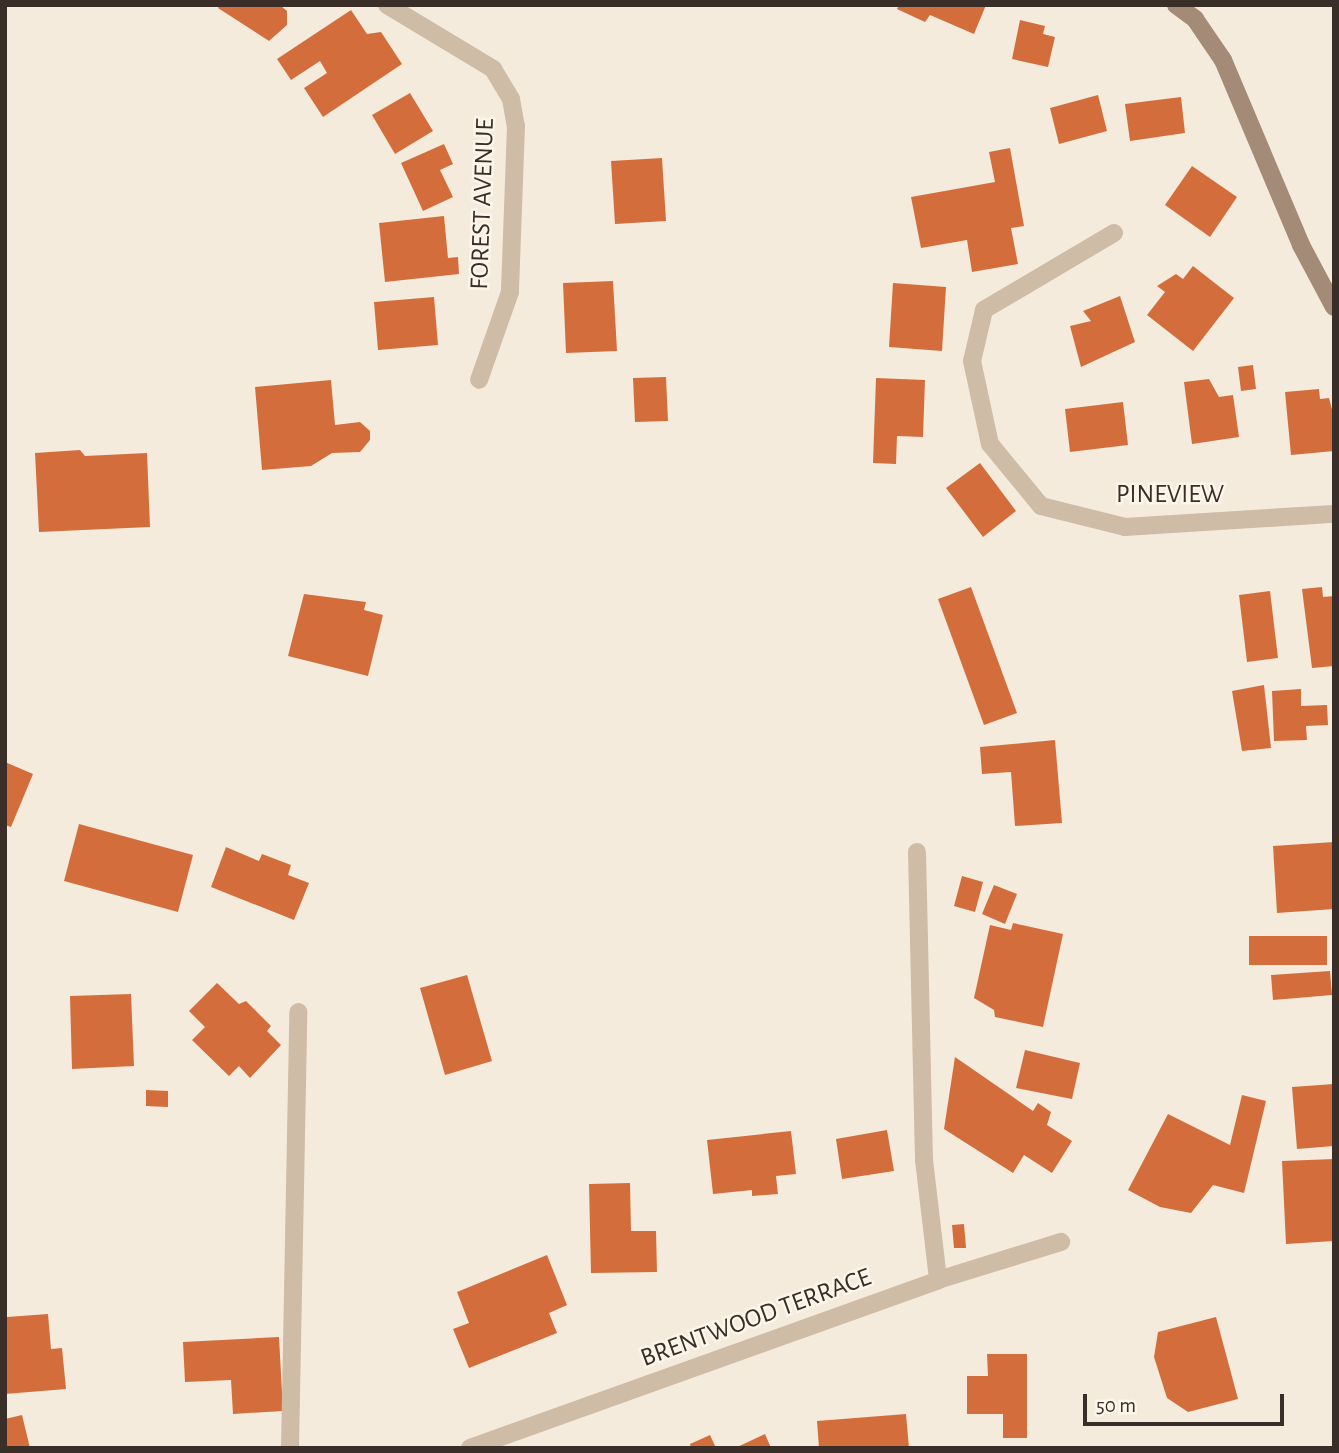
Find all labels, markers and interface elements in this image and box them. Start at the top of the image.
street label: FOREST AVENUE [464,118,502,290]
street label: PINEVIEW [1116,479,1224,511]
street label: BRENTWOOD TERRACE [637,1262,875,1374]
scale bar [1087,1380,1288,1424]
text: 50 m [1096,1395,1136,1416]

